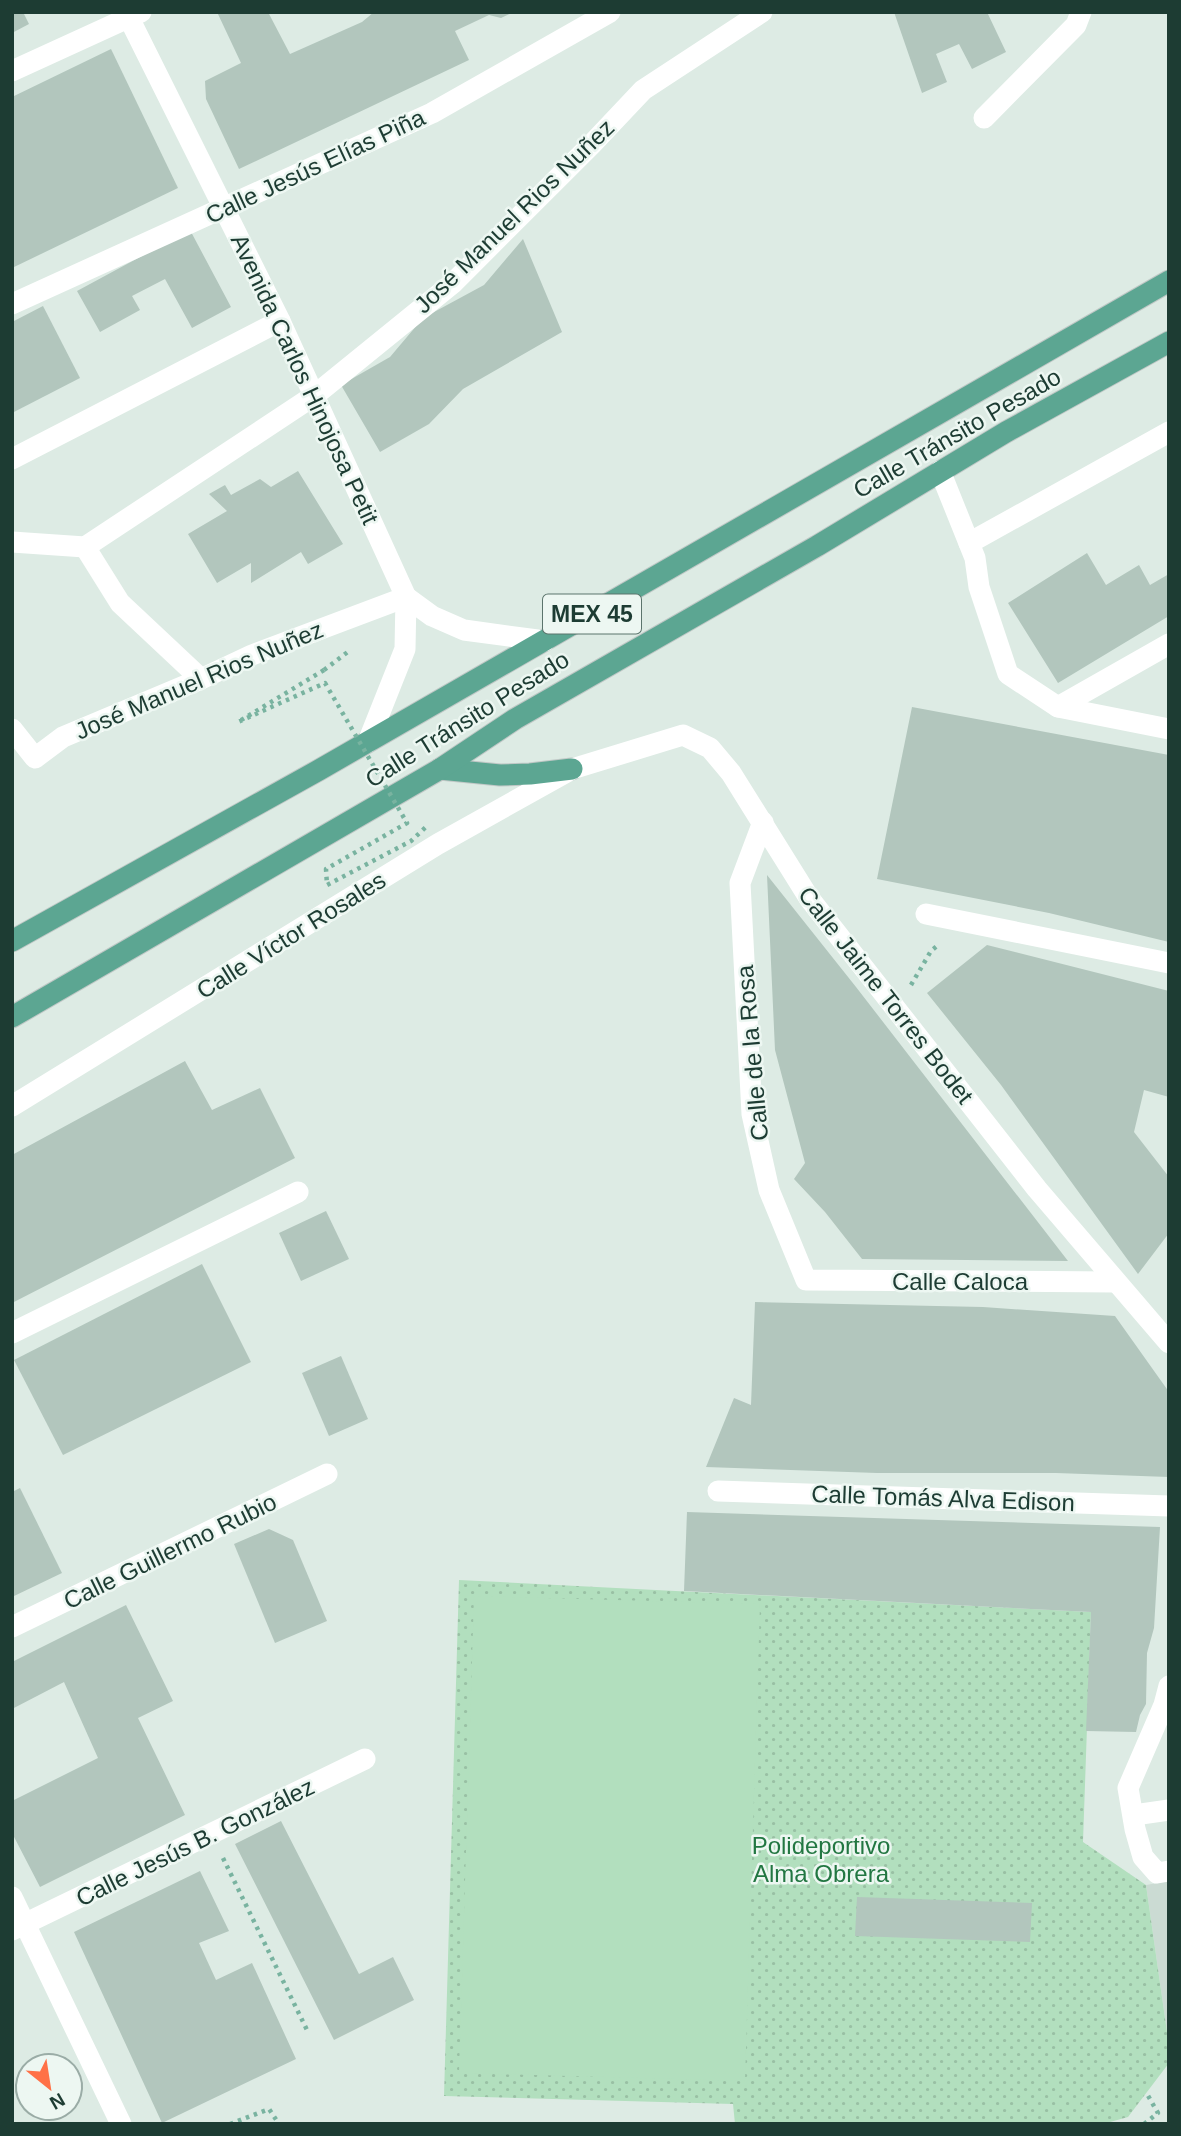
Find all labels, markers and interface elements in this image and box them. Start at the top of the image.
street label: Calle Jesús Elías Piña [201,103,430,229]
street label: José Manuel Rios Nuñez [409,114,619,318]
street label: Avenida Carlos Hinojosa Petit [226,230,384,529]
street label: Calle Tránsito Pesado [849,363,1065,503]
road number: MEX 45 [543,594,641,634]
street label: José Manuel Rios Nuñez [71,615,327,745]
street label: Calle Tránsito Pesado [360,645,574,793]
street label: Calle Víctor Rosales [192,866,390,1004]
street label: Calle Jaime Torres Bodet [793,881,979,1109]
street label: Calle de la Rosa [731,963,773,1142]
street label: Calle Caloca [892,1268,1029,1295]
street label: Calle Tomás Alva Edison [811,1480,1075,1516]
street label: Calle Guillermo Rubio [59,1488,281,1614]
street label: Calle Jesús B. González [72,1773,318,1911]
park label: Polideportivo Alma Obrera [752,1832,890,1887]
north arrow [14,2052,84,2122]
text: N [46,2089,68,2114]

